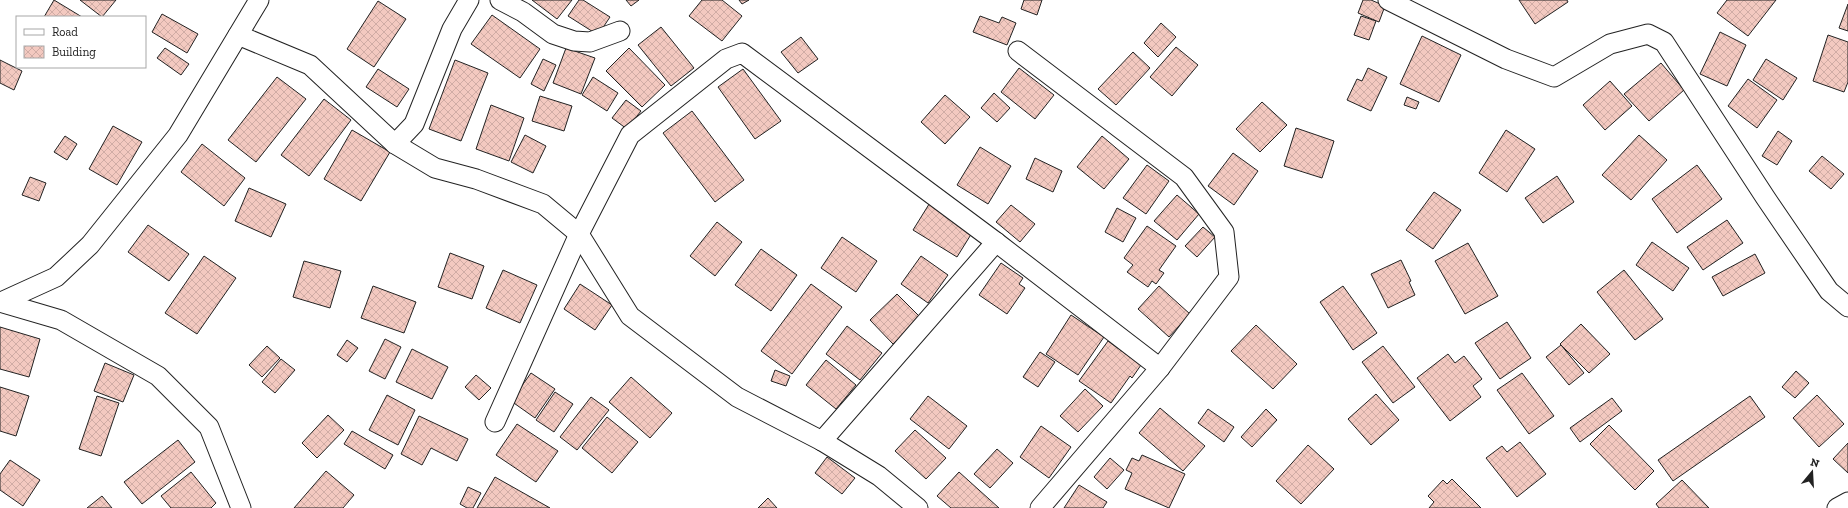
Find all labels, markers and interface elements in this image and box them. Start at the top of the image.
legend [16,16,146,68]
text: Road [52,25,78,39]
text: Building [52,45,96,59]
north arrow [1792,452,1832,492]
text: N [1809,455,1822,471]

